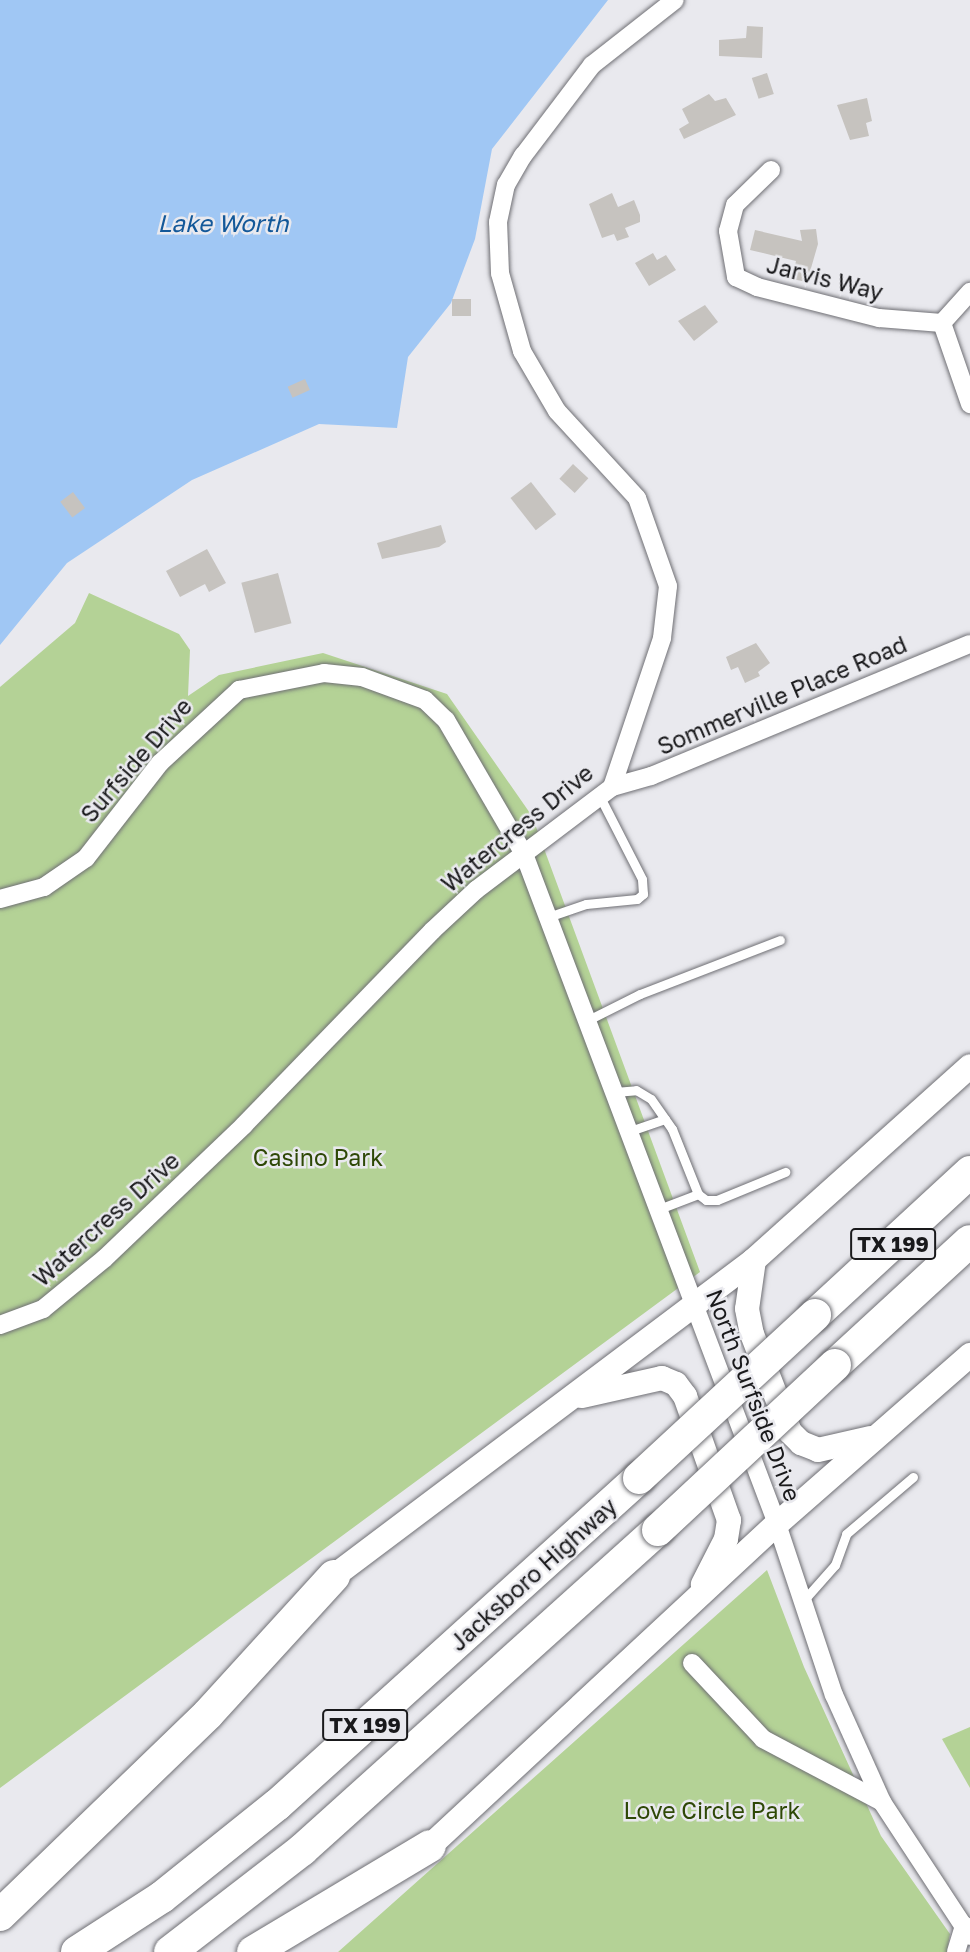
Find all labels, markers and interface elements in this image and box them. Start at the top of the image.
water label: Lake Worth [157,209,289,237]
street label: Jarvis Way [764,250,886,306]
street label: Sommerville Place Road [653,630,911,760]
street label: Surfside Drive [75,692,197,828]
street label: Watercress Drive [436,758,598,898]
park label: Casino Park [253,1143,383,1171]
street label: Watercress Drive [27,1146,185,1292]
road number: TX 199 [849,1226,937,1262]
street label: North Surfside Drive [701,1285,807,1505]
street label: Jacksboro Highway [444,1492,622,1656]
road number: TX 199 [321,1708,409,1742]
park label: Love Circle Park [624,1796,800,1824]

